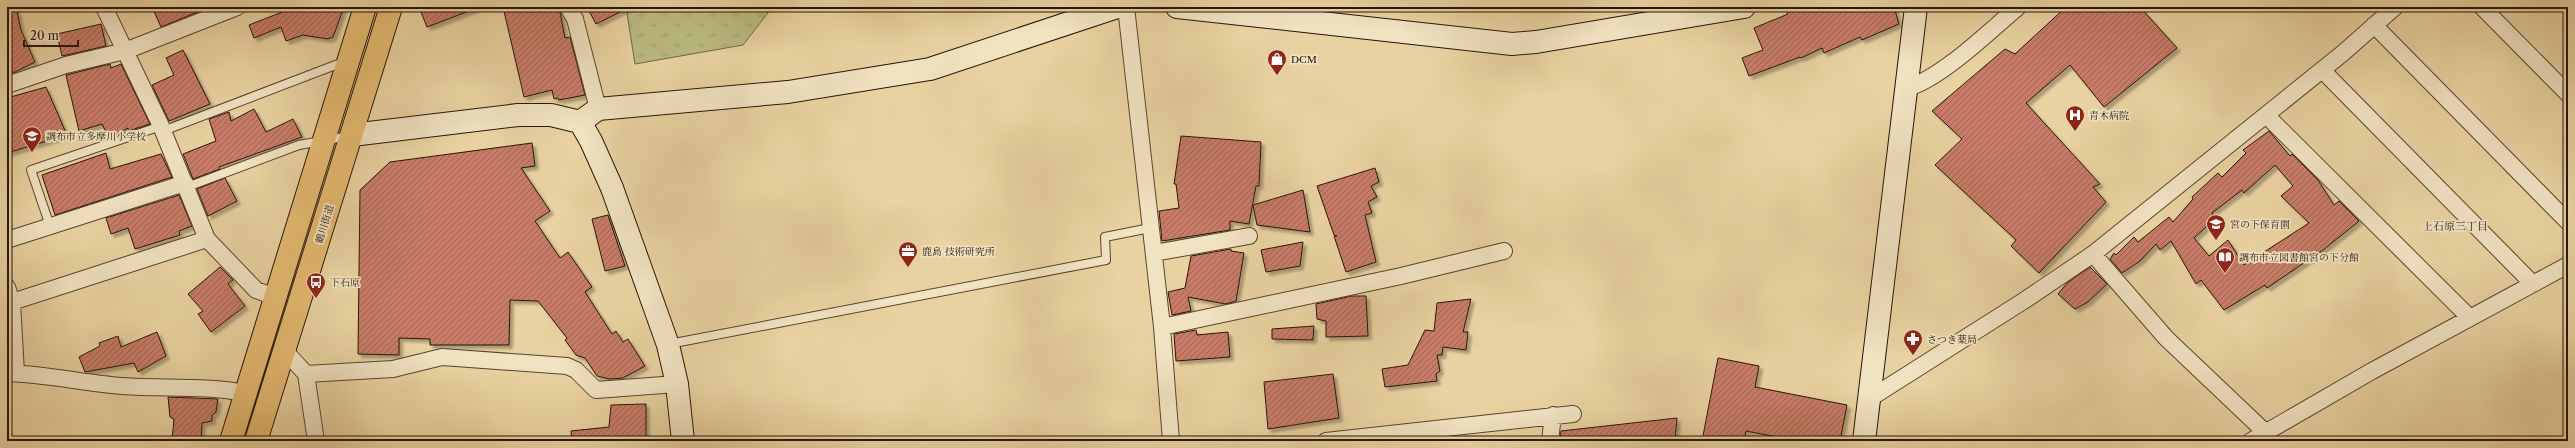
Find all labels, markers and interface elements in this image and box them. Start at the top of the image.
scale bar [24,22,78,48]
text: 20 m [30,28,59,43]
shop icon: DCM [1266,48,1288,76]
place label: DCM [1291,53,1317,66]
hospital icon: 青木病院 [2064,104,2086,132]
place label: 青木病院 [2089,109,2129,122]
school or university icon: 調布市立多摩川小学校 [21,125,43,153]
place label: 調布市立多摩川小学校 [46,130,146,143]
street label: 鶴川街道 [312,203,337,245]
school or university icon: 宮の下保育園 [2205,213,2227,241]
place label: 宮の下保育園 [2230,218,2290,231]
district label: 上石原三丁目 [2422,219,2488,233]
office icon: 鹿島 技術研究所 [897,240,919,268]
place label: 鹿島 技術研究所 [922,245,995,258]
library icon: 調布市立図書館宮の下分館 [2214,246,2236,274]
place label: 調布市立図書館宮の下分館 [2239,251,2359,264]
bus stop icon: 下石原 [305,271,327,299]
place label: 下石原 [330,276,360,289]
pharmacy icon: さつき薬局 [1902,328,1924,356]
place label: さつき薬局 [1927,333,1977,346]

